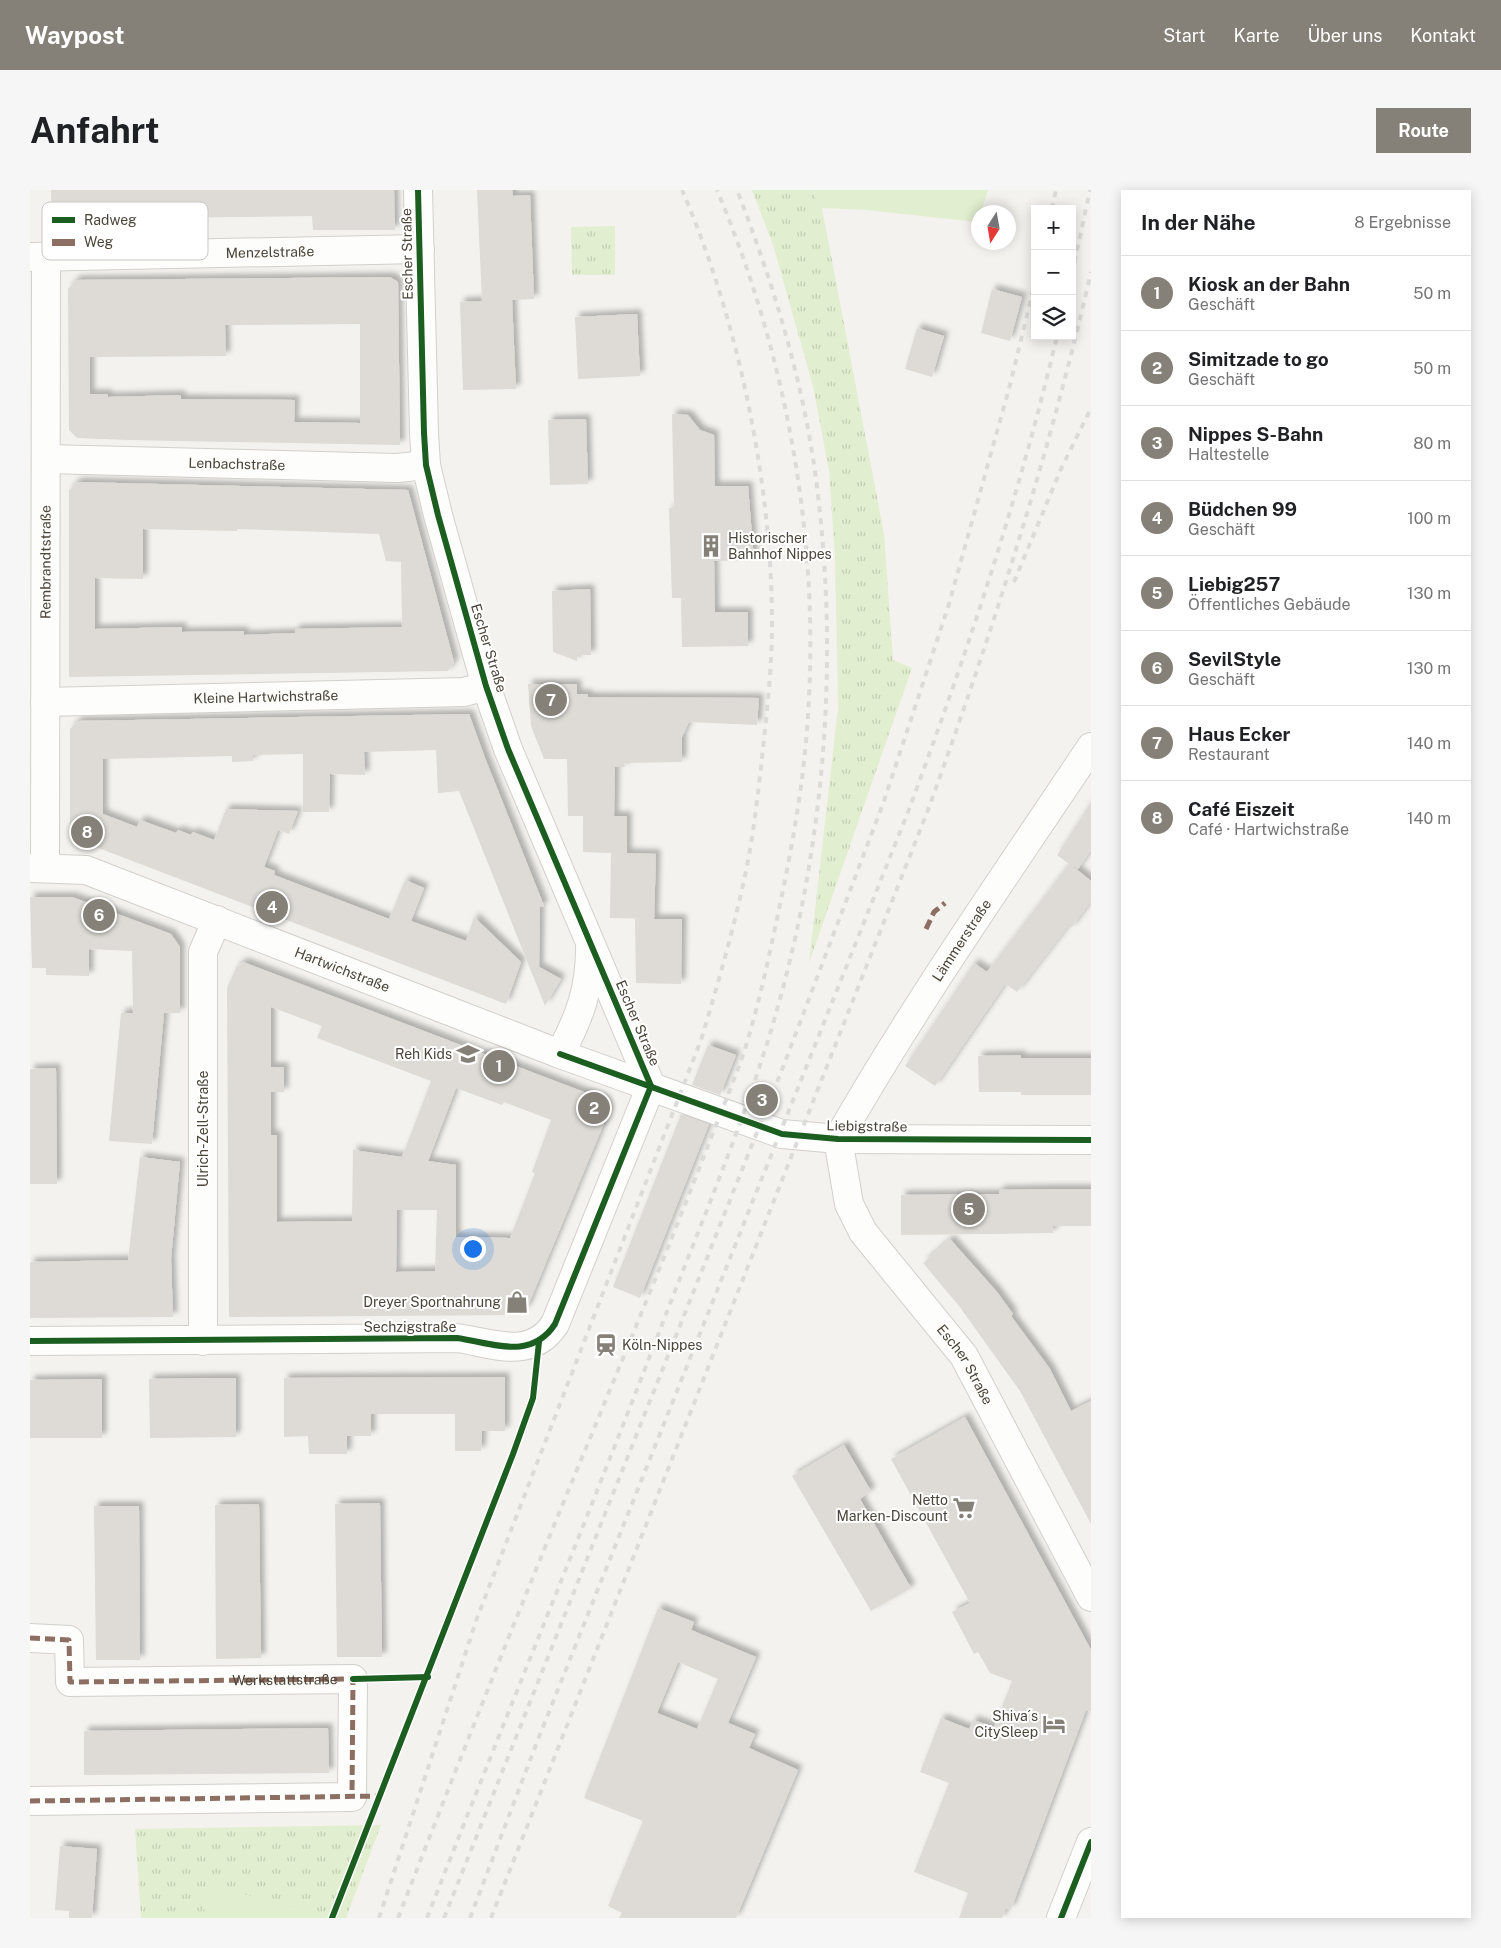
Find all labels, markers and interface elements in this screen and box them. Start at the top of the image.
text: Waypost [25,21,125,49]
text: Start [1163,25,1206,46]
text: Karte [1234,25,1279,46]
text: Über uns [1307,25,1382,46]
text: Kontakt [1410,25,1476,46]
button: Route [1376,108,1471,153]
text: Anfahrt [30,110,160,151]
legend [42,202,208,260]
north arrow [971,205,1016,250]
map controls [1031,205,1076,340]
button: + [1031,205,1076,250]
street label: Escher Straße [398,208,416,300]
text: In der Nähe [1141,210,1256,235]
text: Radweg [84,212,137,228]
text: 8 Ergebnisse [1354,213,1451,232]
text: Weg [84,234,114,250]
street label: Menzelstraße [226,243,314,261]
button: − [1031,250,1076,295]
text: Kiosk an der Bahn [1188,273,1350,295]
text: 1 [1154,284,1160,303]
text: 50 m [1413,284,1451,303]
button: layers [1031,295,1076,340]
text: Geschäft [1188,295,1255,314]
text: Simitzade to go [1188,348,1329,370]
text: 2 [1152,359,1162,378]
text: 50 m [1413,359,1451,378]
text: Geschäft [1188,370,1255,389]
text: Nippes S-Bahn [1188,423,1323,445]
text: 3 [1152,434,1162,453]
text: 80 m [1413,434,1451,453]
text: Haltestelle [1188,445,1269,464]
street label: Lenbachstraße [188,455,286,473]
text: Büdchen 99 [1188,498,1297,520]
street label: Rembrandtstraße [37,505,54,619]
text: 4 [1152,509,1162,528]
text: 100 m [1407,509,1451,528]
text: Geschäft [1188,520,1255,539]
place label: Historischer Bahnhof Nippes [728,530,832,562]
building icon: Historischer Bahnhof Nippes [698,533,724,559]
text: Liebig257 [1188,573,1280,595]
text: 5 [1152,584,1162,603]
text: 130 m [1407,584,1451,603]
text: Öffentliches Gebäude [1188,595,1351,614]
street label: Escher Straße [468,602,510,694]
text: SevilStyle [1188,648,1281,670]
text: 6 [1152,659,1162,678]
text: 130 m [1407,659,1451,678]
text: Geschäft [1188,670,1255,689]
pin: 7 [535,681,567,719]
street label: Kleine Hartwichstraße [193,687,339,706]
text: Haus Ecker [1188,723,1290,745]
text: 7 [1152,734,1162,753]
text: 140 m [1407,734,1451,753]
text: Restaurant [1188,745,1270,764]
text: Café Eiszeit [1188,798,1295,820]
text: 8 [1152,809,1162,828]
text: 140 m [1407,809,1451,828]
pin: 8 [71,813,103,851]
text: Café · Hartwichstraße [1188,820,1349,839]
pin: 4 [256,888,288,926]
pin: 6 [83,896,115,934]
street label: Lämmerstraße [929,896,994,984]
street label: Hartwichstraße [293,944,392,995]
street label: Escher Straße [613,978,663,1068]
school or university icon: Reh Kids [455,1041,481,1067]
place label: Reh Kids [395,1046,452,1062]
pin: 1 [483,1047,515,1085]
street label: Ulrich-Zell-Straße [195,1071,211,1187]
pin: 3 [746,1081,778,1119]
pin: 2 [578,1089,610,1127]
street label: Liebigstraße [826,1117,908,1135]
pin: 5 [953,1190,985,1228]
your location [460,1236,486,1262]
shop icon: Dreyer Sportnahrung [504,1289,530,1315]
place label: Dreyer Sportnahrung [363,1294,501,1310]
street label: Sechzigstraße [363,1319,457,1335]
street label: Escher Straße [934,1321,996,1407]
station icon: Köln-Nippes [593,1332,619,1358]
place label: Köln-Nippes [622,1337,702,1353]
place label: Netto Marken-Discount [836,1492,948,1524]
supermarket icon: Netto Marken-Discount [951,1495,977,1521]
street label: Werkstattstraße [232,1671,338,1688]
place label: Shiva´s CitySleep [974,1708,1038,1740]
hotel icon: Shiva´s CitySleep [1041,1711,1067,1737]

